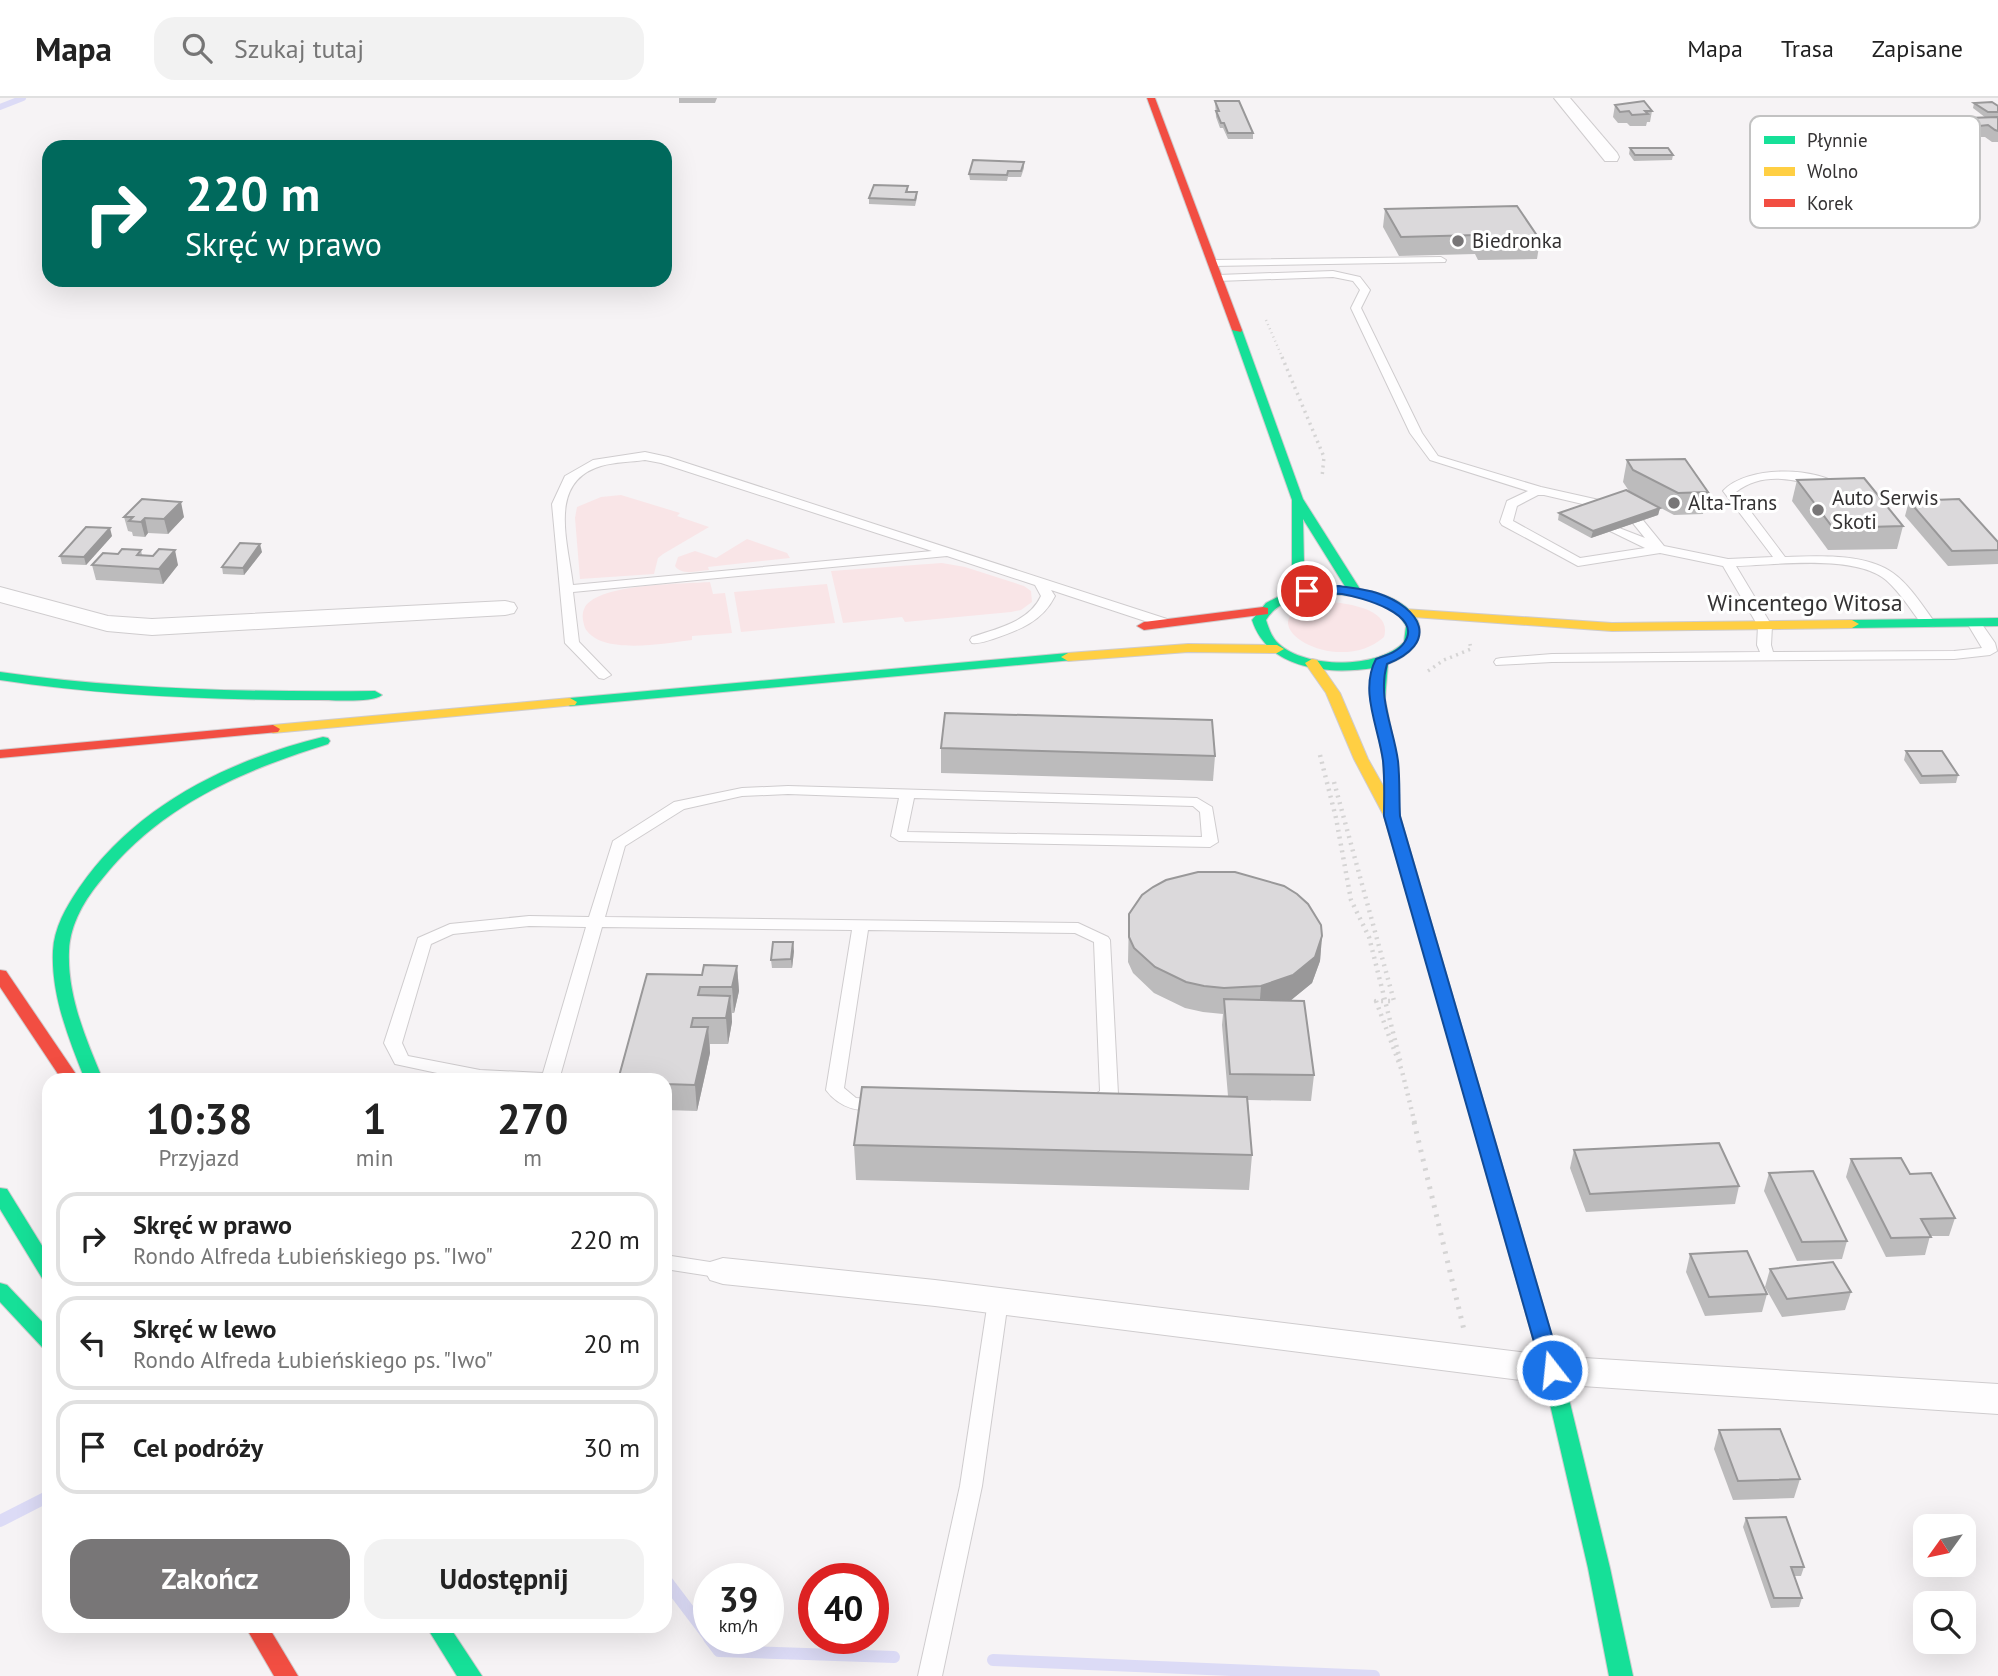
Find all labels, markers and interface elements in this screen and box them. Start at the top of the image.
search box [154,17,644,80]
text: Mapa [35,27,112,70]
icon: search [178,29,216,67]
text: Szukaj tutaj [234,32,364,65]
text: Mapa [1687,33,1743,64]
text: Trasa [1781,33,1834,64]
text: Zapisane [1872,33,1963,64]
legend [1750,116,1980,228]
text: Płynnie [1807,128,1868,152]
text: Wolno [1807,159,1858,183]
text: 220 m [185,161,320,225]
icon: right [70,168,161,259]
text: Korek [1807,191,1853,215]
text: Skręć w prawo [185,223,382,265]
place label: Biedronka [1472,227,1562,254]
marker: Biedronka [1450,233,1466,249]
place label: Auto Serwis Skoti [1832,484,1938,535]
place label: Alta-Trans [1688,489,1777,516]
marker: Alta-Trans [1666,495,1682,511]
marker: Auto Serwis Skoti [1810,502,1826,518]
pin [1277,561,1337,621]
icon: arrive [1288,572,1326,610]
street label: Wincentego Witosa [1707,587,1903,618]
text: 10:38 [146,1091,252,1146]
text: 1 [363,1091,386,1146]
text: 270 [497,1091,568,1146]
text: Przyjazd [158,1143,239,1172]
text: min [356,1143,393,1172]
text: m [523,1143,542,1172]
text: Skręć w prawo [133,1208,292,1241]
icon: right [74,1220,112,1258]
text: 220 m [569,1223,640,1256]
text: Rondo Alfreda Łubieńskiego ps. "Iwo" [133,1241,493,1270]
text: Skręć w lewo [133,1312,277,1345]
icon: left [74,1324,112,1362]
text: 20 m [584,1327,640,1360]
position arrow [1515,1333,1589,1407]
text: Rondo Alfreda Łubieńskiego ps. "Iwo" [133,1345,493,1374]
icon: arrive [74,1428,112,1466]
text: Cel podróży [133,1431,263,1464]
text: 30 m [584,1431,640,1464]
north arrow [1913,1514,1976,1577]
map controls [1913,1514,1976,1654]
button: Zakończ [70,1539,350,1619]
button: Udostępnij [364,1539,644,1619]
speed limit sign: 40 [798,1563,889,1654]
text: 39 [719,1576,758,1622]
button: search [1913,1591,1976,1654]
text: km/h [719,1614,758,1637]

